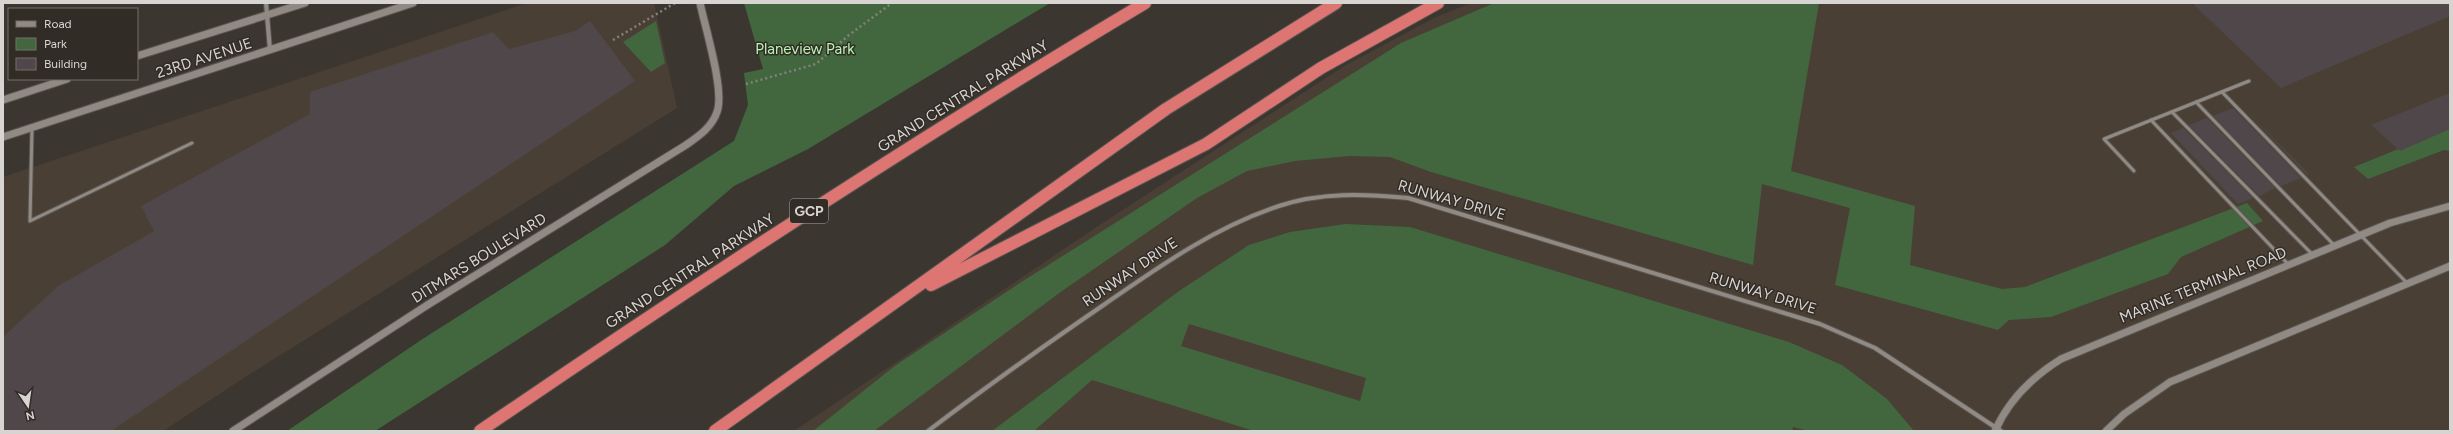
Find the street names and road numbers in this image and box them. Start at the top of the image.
street label: 23RD AVENUE [154,34,254,82]
street label: GRAND CENTRAL PARKWAY [874,36,1052,156]
street label: RUNWAY DRIVE [1396,176,1508,224]
road number: GCP [790,199,828,223]
street label: DITMARS BOULEVARD [408,209,550,307]
street label: GRAND CENTRAL PARKWAY [602,210,778,332]
street label: RUNWAY DRIVE [1079,233,1181,311]
street label: MARINE TERMINAL ROAD [2117,243,2289,327]
street label: RUNWAY DRIVE [1707,268,1819,318]

